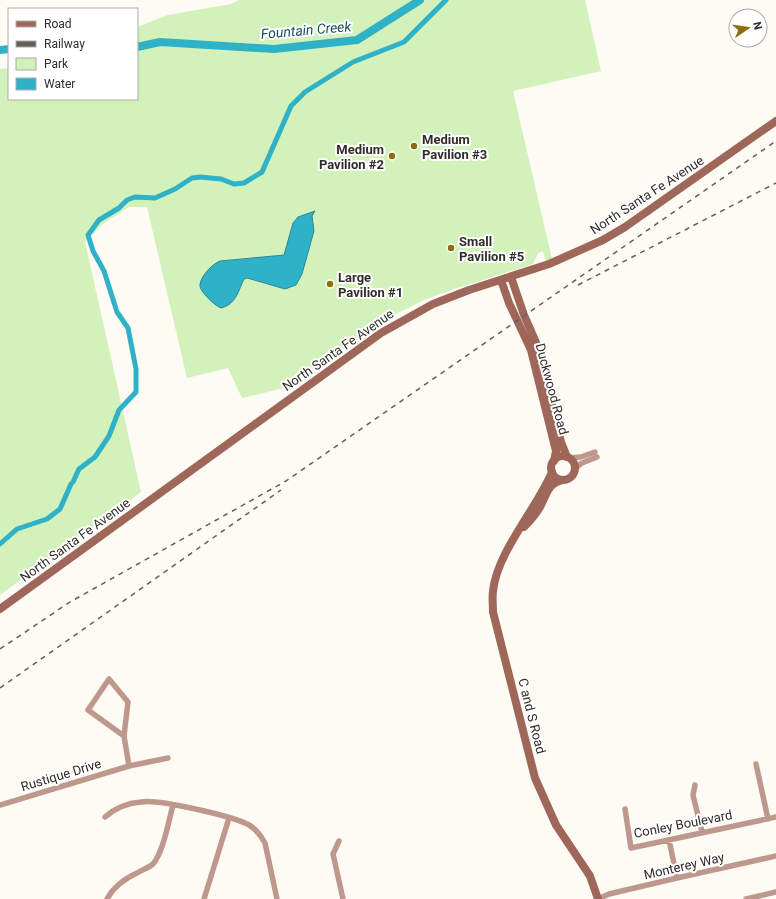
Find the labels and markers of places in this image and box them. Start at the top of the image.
place label: Medium Pavilion #3 [422,132,487,162]
marker: Medium Pavilion #3 [409,141,419,151]
place label: Medium Pavilion #2 [319,142,384,172]
marker: Medium Pavilion #2 [387,151,397,161]
place label: Small Pavilion #5 [459,234,524,264]
marker: Small Pavilion #5 [446,243,456,253]
place label: Large Pavilion #1 [338,270,403,300]
marker: Large Pavilion #1 [325,279,335,289]

